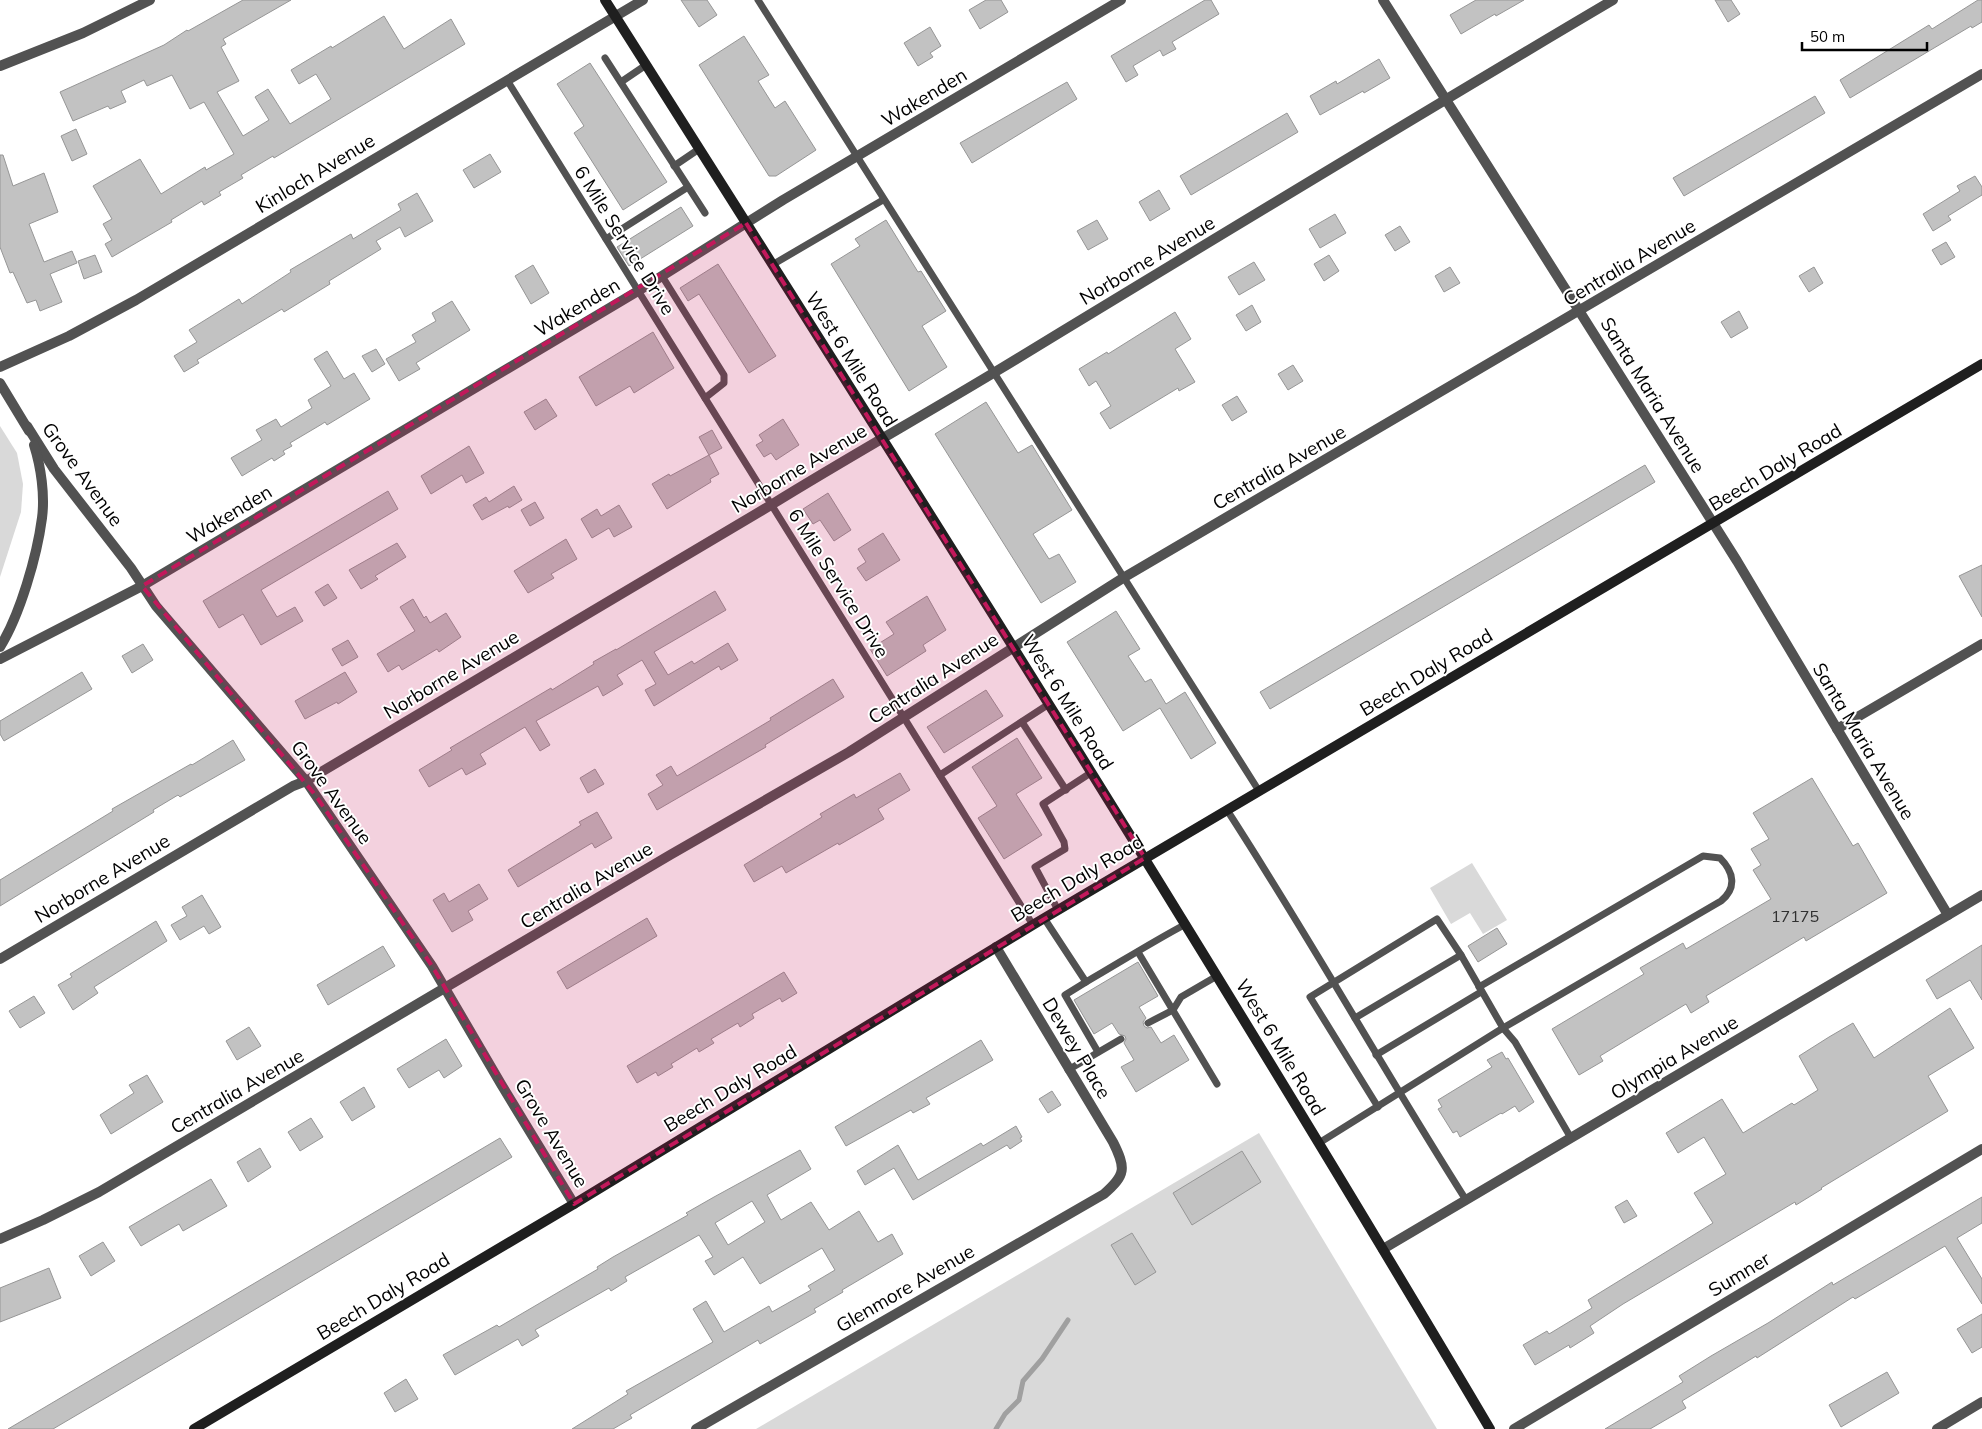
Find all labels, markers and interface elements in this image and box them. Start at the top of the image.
scale bar [1802,20,1927,52]
text: 50 m [1810,27,1845,46]
street label: Wakenden [877,62,971,132]
street label: Kinloch Avenue [251,128,379,218]
street label: 6 Mile Service Drive [569,161,681,319]
street label: Norborne Avenue [1075,210,1219,310]
street label: Centralia Avenue [1558,213,1700,311]
street label: Wakenden [530,272,624,342]
street label: West 6 Mile Road [801,287,903,431]
street label: Santa Maria Avenue [1595,313,1711,477]
street label: Grove Avenue [37,417,129,531]
street label: Norborne Avenue [727,418,871,518]
street label: Beech Daly Road [1704,418,1846,516]
street label: Centralia Avenue [1208,419,1350,515]
street label: Wakenden [182,479,276,549]
street label: 6 Mile Service Drive [783,504,895,662]
street label: Beech Daly Road [1355,623,1497,721]
street label: Norborne Avenue [379,624,523,724]
street label: Centralia Avenue [863,627,1003,729]
street label: West 6 Mile Road [1017,630,1119,774]
street label: Santa Maria Avenue [1808,658,1920,824]
street label: Grove Avenue [286,735,378,849]
street label: Norborne Avenue [30,828,174,928]
street label: Beech Daly Road [1006,829,1148,927]
street label: Centralia Avenue [515,836,657,934]
house number: 17175 [1771,906,1819,926]
street label: West 6 Mile Road [1231,974,1331,1120]
street label: Dewey Place [1037,993,1117,1103]
street label: Olympia Avenue [1606,1010,1742,1104]
street label: Beech Daly Road [659,1039,801,1137]
street label: Centralia Avenue [166,1043,308,1139]
street label: Grove Avenue [510,1074,594,1192]
street label: Glenmore Avenue [832,1239,978,1337]
street label: Sumner [1704,1246,1774,1302]
street label: Beech Daly Road [312,1247,454,1345]

